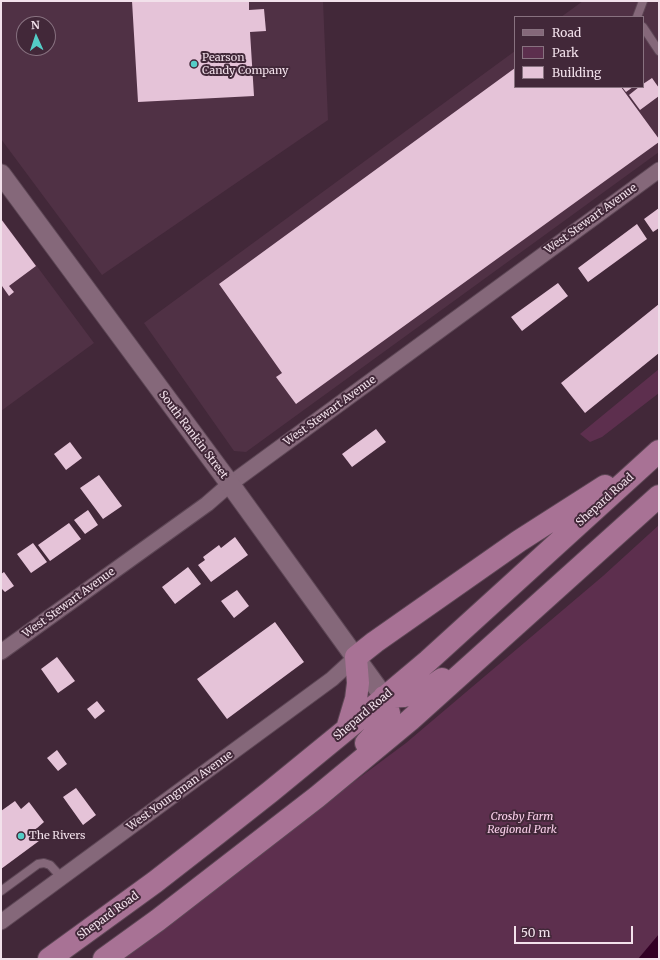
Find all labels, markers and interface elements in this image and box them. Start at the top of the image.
north arrow [16,16,56,56]
legend [514,16,644,88]
text: N [31,18,40,32]
text: Road [552,25,581,40]
text: Park [552,45,579,60]
place label: Pearson Candy Company [202,51,288,77]
marker: Pearson Candy Company [189,59,199,69]
text: Building [552,65,601,80]
street label: West Stewart Avenue [542,181,640,257]
street label: West Stewart Avenue [281,373,379,449]
street label: South Rankin Street [156,388,230,482]
street label: Shepard Road [574,471,636,529]
street label: West Stewart Avenue [20,565,118,641]
street label: Shepard Road [331,687,395,743]
street label: West Youngman Avenue [125,748,235,834]
park label: Crosby Farm Regional Park [487,810,557,836]
place label: The Rivers [29,829,85,843]
marker: The Rivers [16,831,26,841]
street label: Shepard Road [75,889,141,943]
scale bar [516,918,635,944]
text: 50 m [521,925,550,940]

